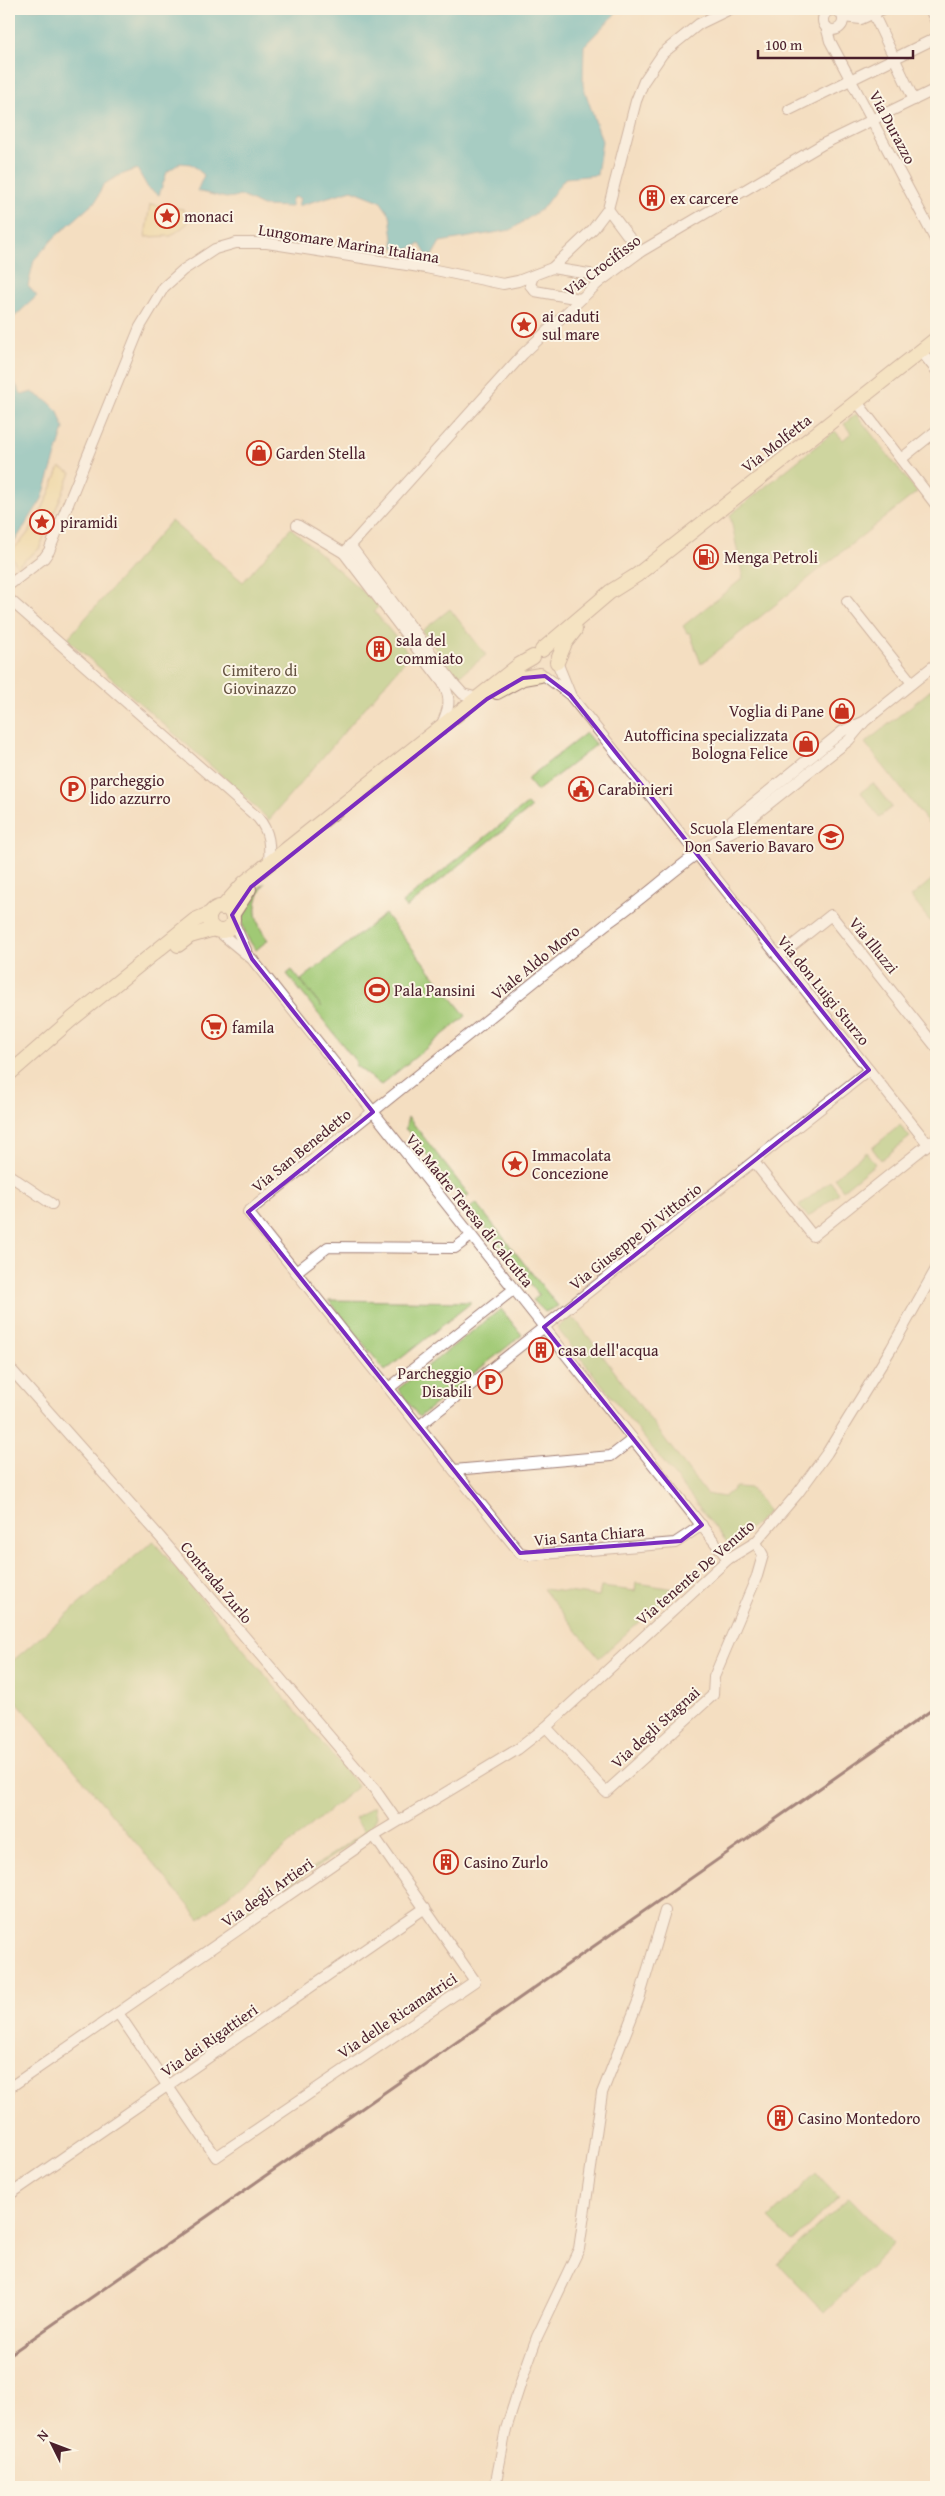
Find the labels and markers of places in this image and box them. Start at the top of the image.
building icon: ex carcere [639,185,665,211]
place label: ex carcere [670,186,738,210]
place icon: monaci [154,203,180,229]
place label: monaci [184,204,234,228]
place label: ai caduti sul mare [542,304,600,346]
place icon: ai caduti sul mare [511,312,537,338]
shop icon: Garden Stella [246,440,272,466]
place label: Garden Stella [276,441,366,465]
place icon: piramidi [29,509,55,535]
place label: piramidi [60,510,118,534]
fuel station icon: Menga Petroli [693,544,719,570]
place label: Menga Petroli [724,545,818,569]
place label: sala del commiato [396,628,463,670]
building icon: sala del commiato [366,636,392,662]
shop icon: Voglia di Pane [829,698,855,724]
place label: Voglia di Pane [729,699,824,723]
place label: Autofficina specializzata Bologna Felice [624,723,788,765]
shop icon: Autofficina specializzata Bologna Felice [793,731,819,757]
place label: parcheggio lido azzurro [90,768,171,810]
parking icon: parcheggio lido azzurro [60,776,86,802]
public building icon: Carabinieri [568,776,594,802]
place label: Carabinieri [598,777,674,801]
place label: Scuola Elementare Don Saverio Bavaro [684,816,814,858]
school or university icon: Scuola Elementare Don Saverio Bavaro [818,824,844,850]
sports icon: Pala Pansini [364,977,390,1003]
place label: Pala Pansini [394,978,476,1002]
supermarket icon: famila [201,1014,227,1040]
place label: famila [232,1015,275,1039]
place label: Immacolata Concezione [532,1143,612,1185]
place icon: Immacolata Concezione [502,1151,528,1177]
building icon: casa dell'acqua [528,1337,554,1363]
place label: casa dell'acqua [558,1338,659,1362]
place label: Parcheggio Disabili [398,1361,473,1403]
parking icon: Parcheggio Disabili [477,1369,503,1395]
building icon: Casino Zurlo [433,1849,459,1875]
place label: Casino Zurlo [464,1850,548,1874]
building icon: Casino Montedoro [767,2105,793,2131]
place label: Casino Montedoro [798,2106,920,2130]

